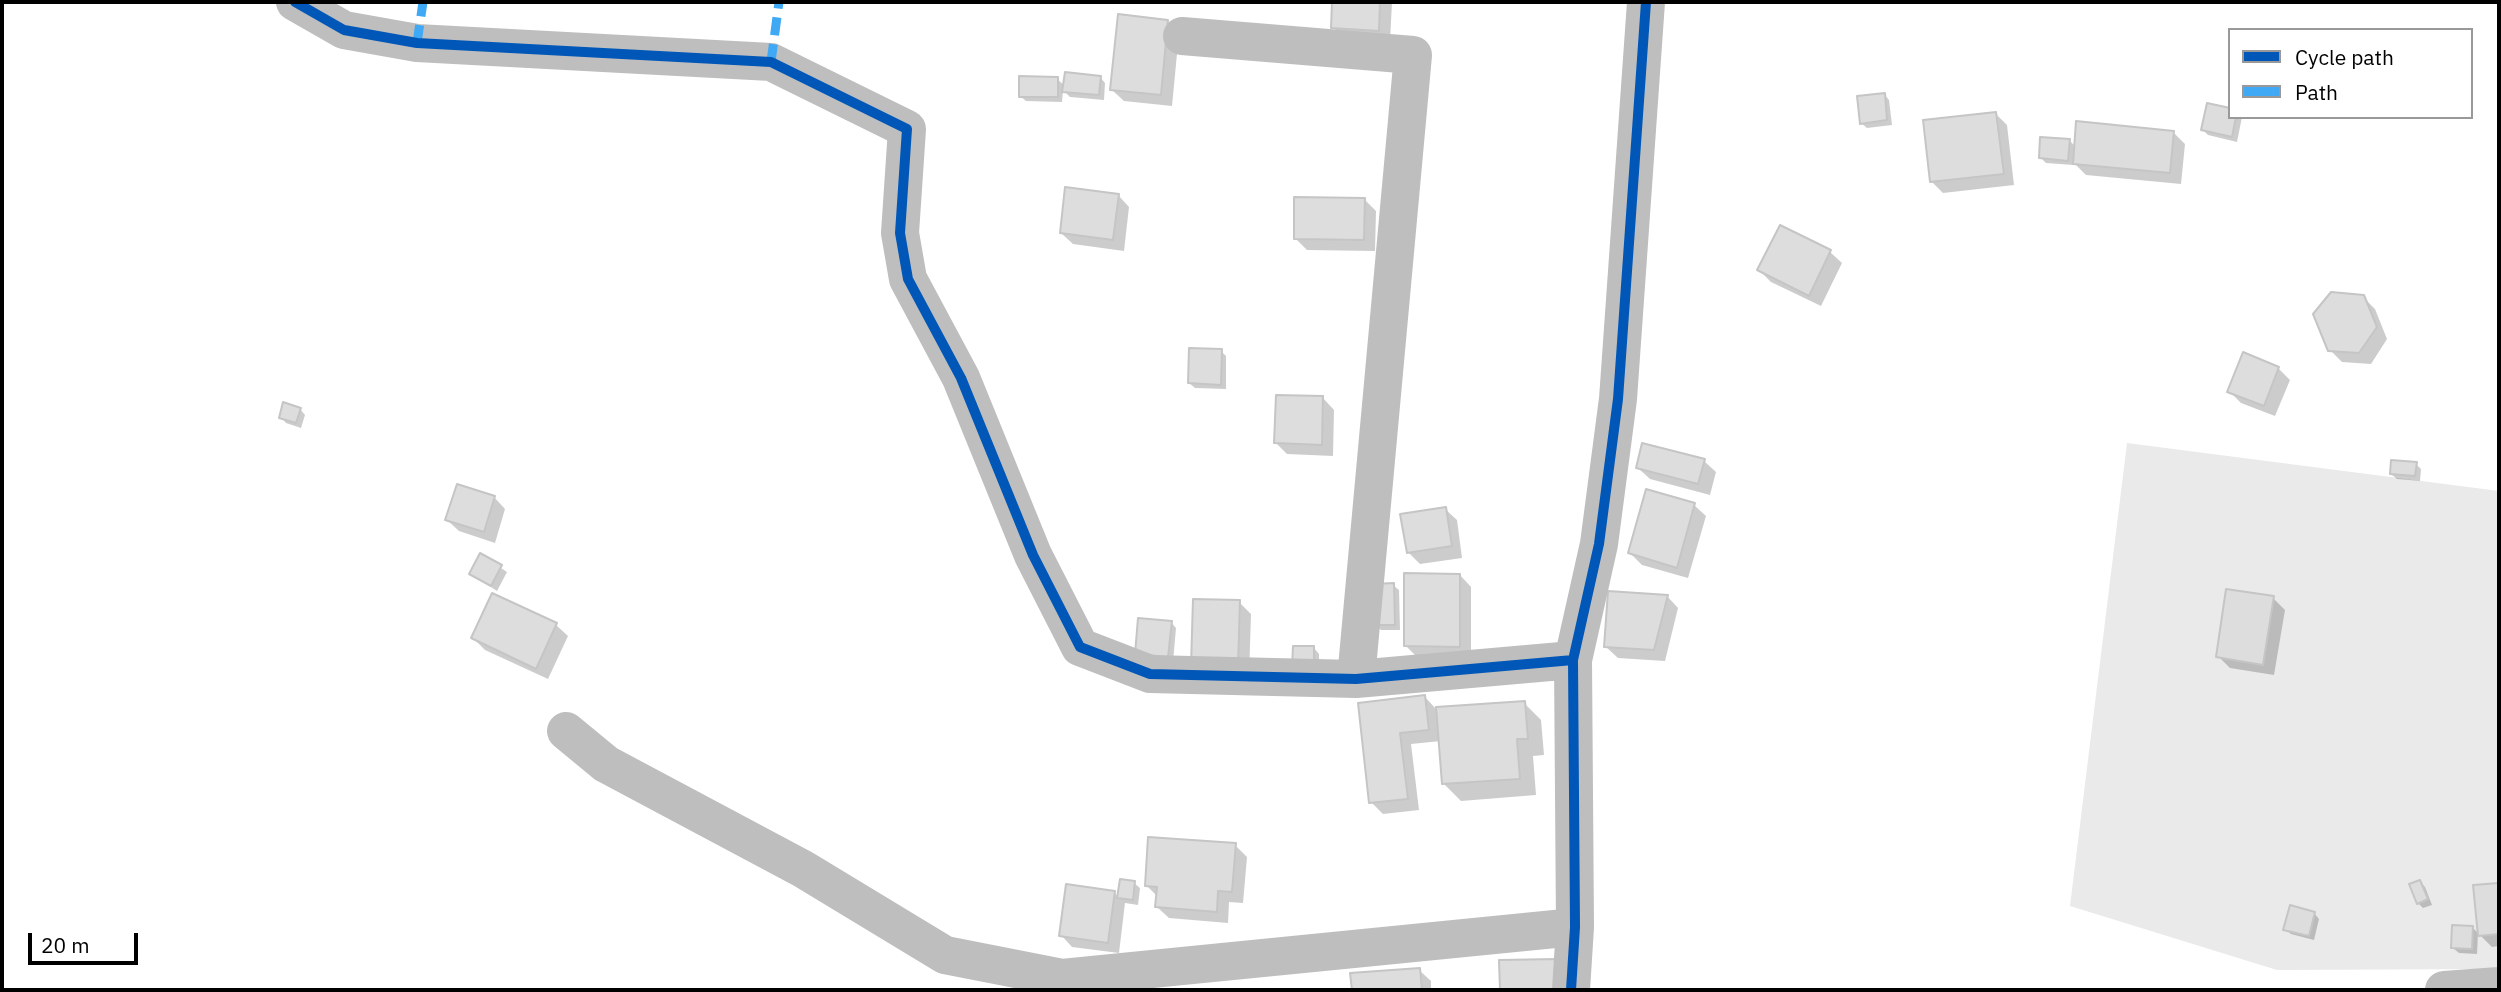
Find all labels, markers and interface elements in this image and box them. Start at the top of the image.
legend [2228,28,2473,119]
text: Cycle path [2295,43,2394,71]
text: Path [2295,78,2338,106]
scale bar [32,918,142,962]
text: 20 m [41,931,90,959]

